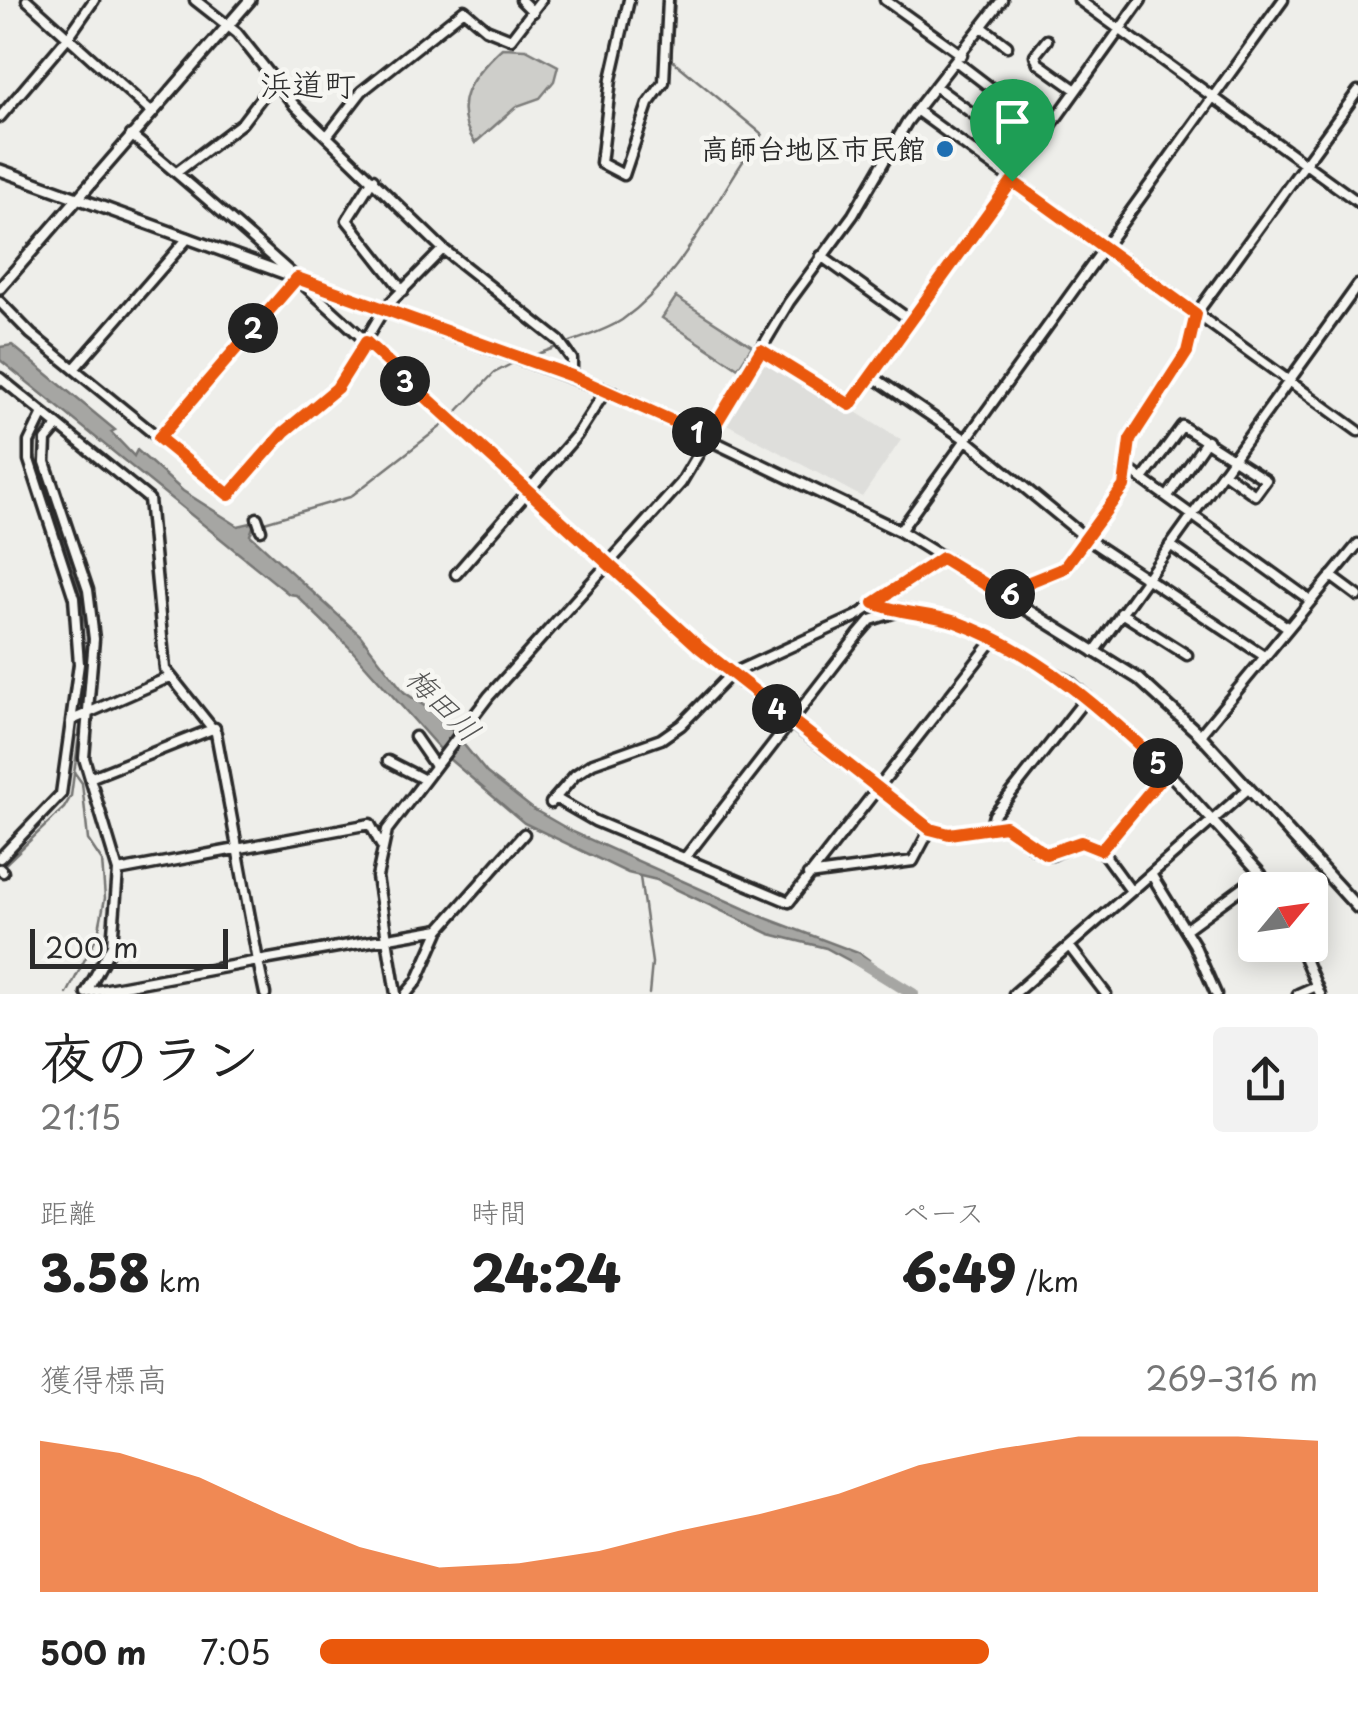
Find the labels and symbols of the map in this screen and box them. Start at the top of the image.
district label: 浜道町 [260,59,356,107]
pin [970,79,1055,182]
place label: 高師台地区市民館 [701,126,925,169]
marker: 高師台地区市民館 [934,138,956,160]
pin: 2 [228,303,278,353]
pin: 3 [380,356,430,406]
pin: 1 [672,407,722,457]
pin: 6 [985,569,1035,619]
water label: 梅田川 [397,656,492,751]
pin: 4 [752,684,802,734]
pin: 5 [1133,738,1183,788]
north arrow [1238,872,1328,962]
scale bar [30,924,228,968]

